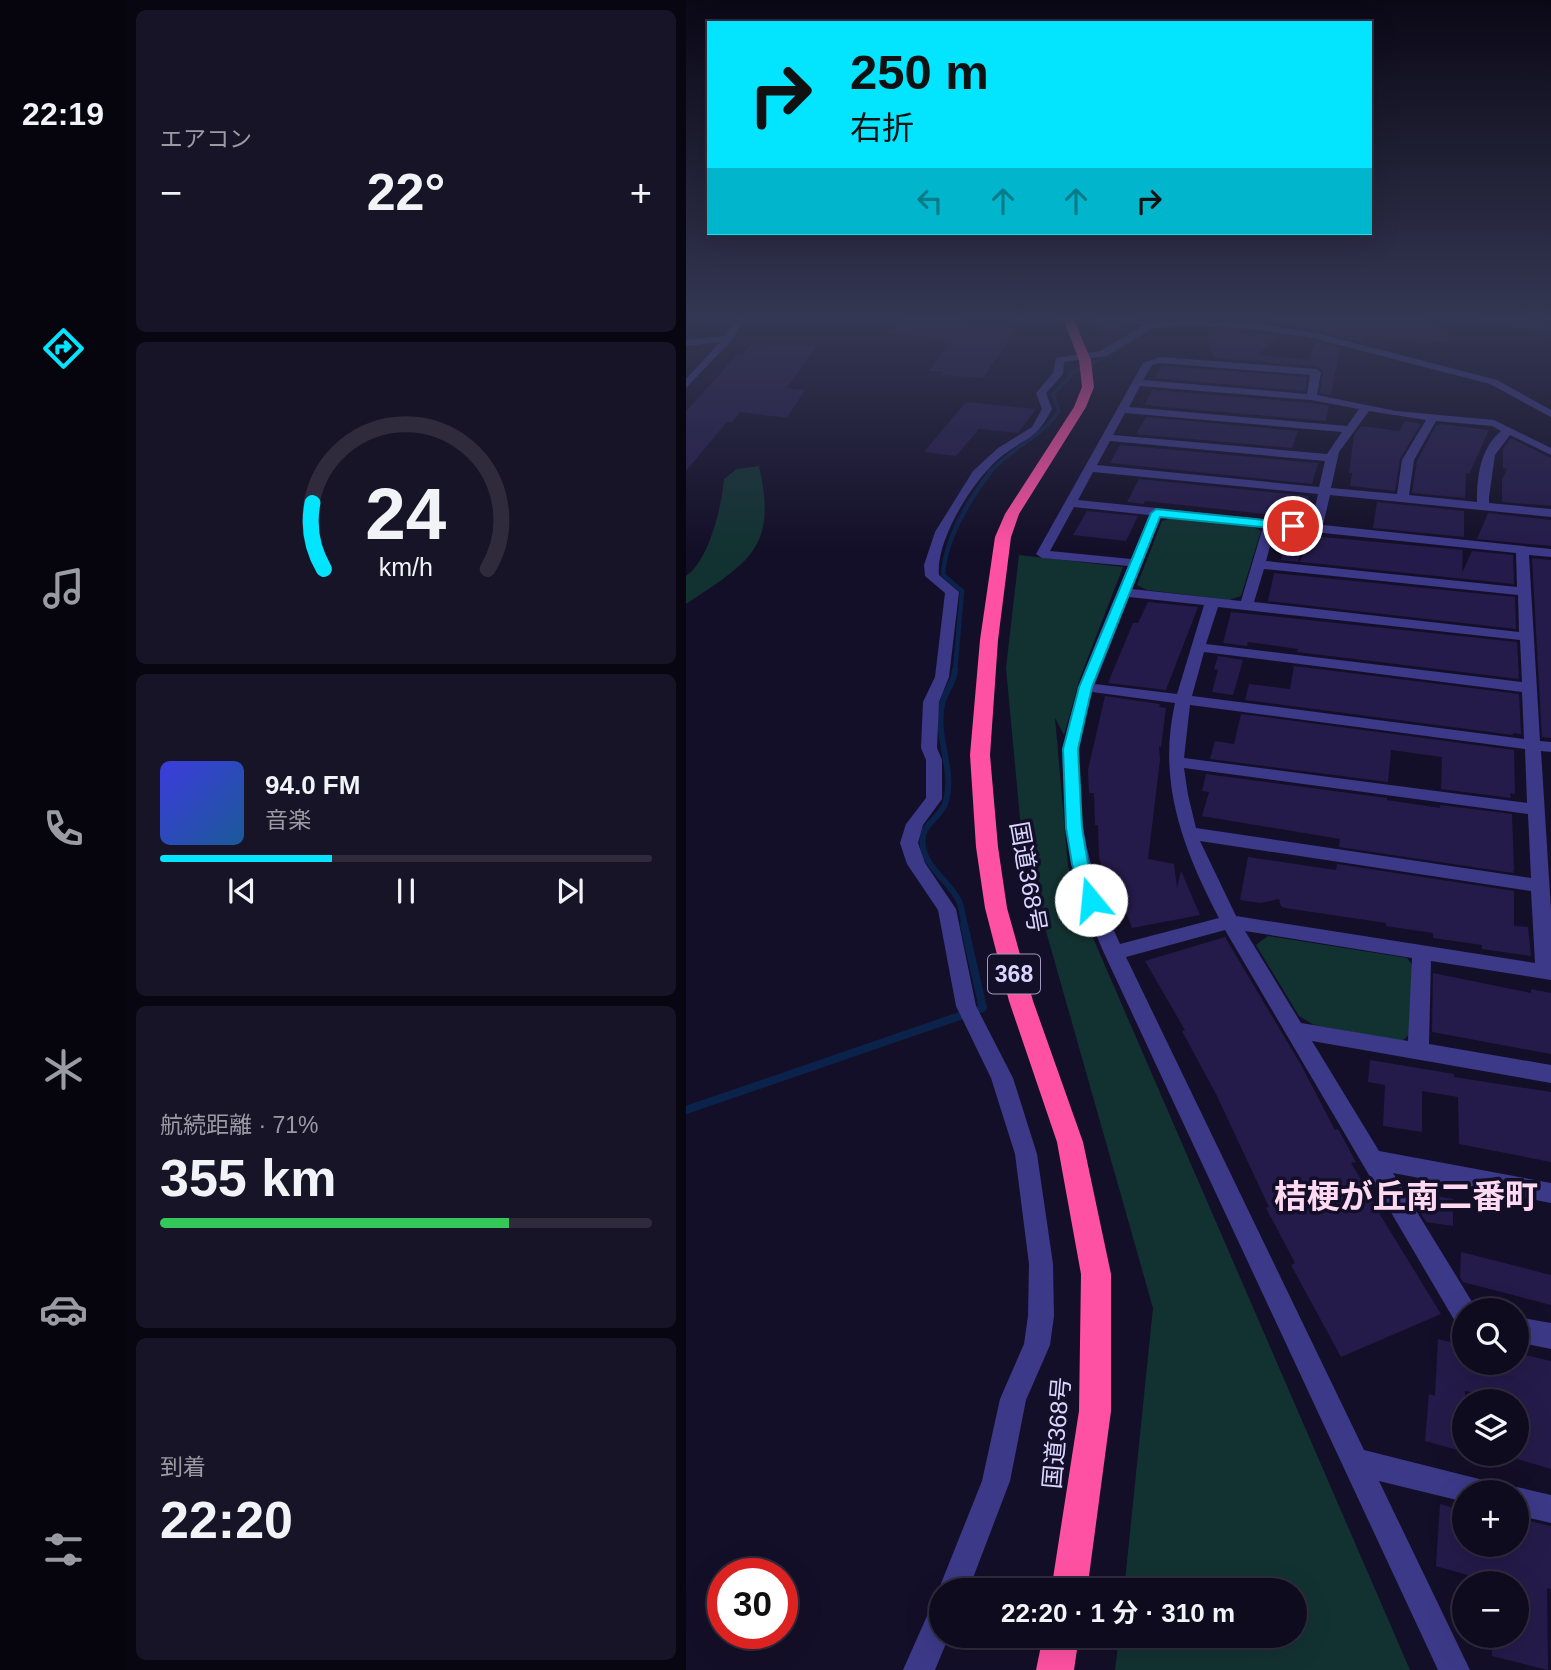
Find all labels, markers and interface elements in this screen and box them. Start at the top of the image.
text: 250 m [850,45,989,99]
icon: right [735,49,826,140]
text: 22:19 [22,96,104,132]
text: 右折 [850,110,914,146]
text: エアコン [160,126,252,152]
text: 22° [367,163,445,221]
text: − [160,172,182,214]
text: + [630,172,652,214]
icon: left [911,182,949,220]
icon: ahead [984,182,1022,220]
icon: ahead [1057,182,1095,220]
icon: right [1130,182,1168,220]
icon: directions [39,324,88,373]
text: 24 [366,473,447,554]
pin [1263,496,1323,556]
icon: arrive [1274,507,1312,545]
text: km/h [379,553,433,581]
icon: music [39,564,88,613]
text: 94.0 FM [265,770,360,800]
icon: phone [39,804,88,853]
text: 音楽 [265,807,311,833]
street label: 国道368号 [1005,819,1052,934]
position arrow [1054,863,1128,937]
icon: previous [223,872,261,910]
icon: pause [387,872,425,910]
icon: next [551,872,589,910]
road number: 368 [988,954,1040,993]
icon: climate [39,1045,88,1094]
text: 航続距離 · 71% [160,1112,318,1138]
text: 355 km [160,1149,336,1207]
district label: 桔梗が丘南二番町 [1274,1178,1538,1215]
icon: car [39,1285,88,1334]
map controls [1452,1298,1529,1648]
button: search [1452,1298,1529,1375]
street label: 国道368号 [1038,1376,1075,1490]
button: layers [1452,1389,1529,1466]
text: 到着 [160,1454,206,1480]
button: + [1452,1480,1529,1557]
text: 22:20 [160,1491,293,1549]
icon: filters [39,1525,88,1574]
speed limit sign: 30 [707,1558,798,1649]
button: − [1452,1571,1529,1648]
text: 22:20 · 1 分 · 310 m [1001,1598,1235,1628]

